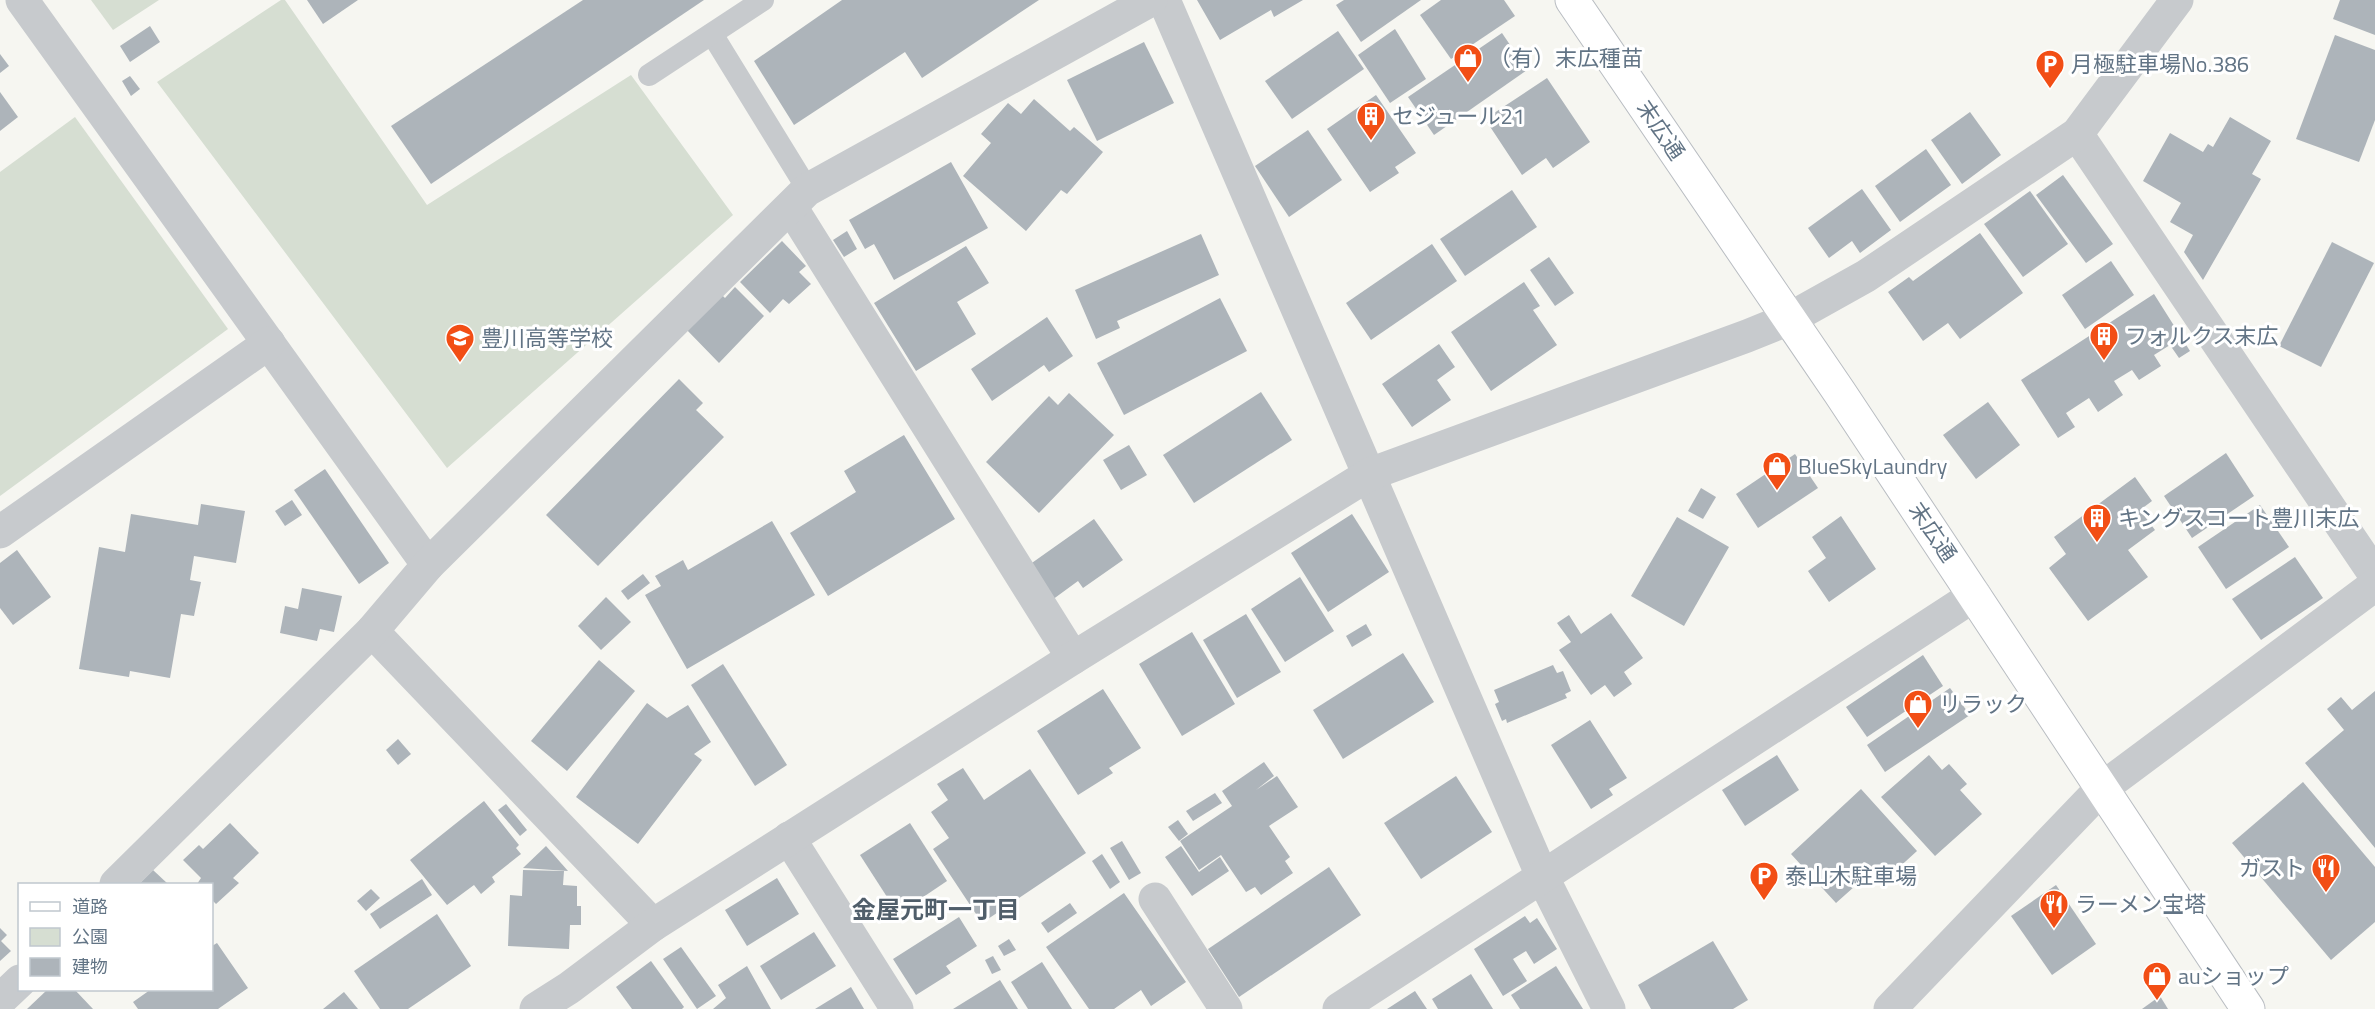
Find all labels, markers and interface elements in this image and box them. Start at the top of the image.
place label: （有）末広種苗 [1489,41,1643,75]
shop icon: （有）末広種苗 [1452,42,1484,84]
place label: 月極駐車場No.386 [2071,47,2249,81]
parking icon: 月極駐車場No.386 [2034,48,2066,90]
street label: 末広通 [1628,93,1694,167]
place label: セジュール21 [1392,99,1525,133]
building icon: セジュール21 [1355,100,1387,142]
place label: フォルクス末広 [2125,319,2278,353]
building icon: フォルクス末広 [2088,320,2120,362]
place label: 豊川高等学校 [481,321,613,355]
school or university icon: 豊川高等学校 [444,322,476,364]
place label: BlueSkyLaundry [1798,449,1948,483]
shop icon: BlueSkyLaundry [1761,450,1793,492]
street label: 末広通 [1900,495,1966,569]
place label: キングスコート豊川末広 [2118,501,2359,535]
building icon: キングスコート豊川末広 [2081,502,2113,544]
place label: リラック [1939,687,2027,721]
shop icon: リラック [1902,688,1934,730]
place label: ガスト [2239,851,2305,885]
restaurant icon: ガスト [2310,852,2342,894]
place label: 泰山木駐車場 [1785,859,1917,893]
parking icon: 泰山木駐車場 [1748,860,1780,902]
legend [18,883,213,991]
place label: ラーメン宝塔 [2075,887,2206,921]
restaurant icon: ラーメン宝塔 [2038,888,2070,930]
district label: 金屋元町一丁目 [852,891,1020,927]
text: 道路 [72,893,108,920]
text: 公園 [72,923,108,950]
text: 建物 [72,953,108,980]
place label: auショップ [2178,959,2289,993]
shop icon: auショップ [2141,960,2173,1002]

